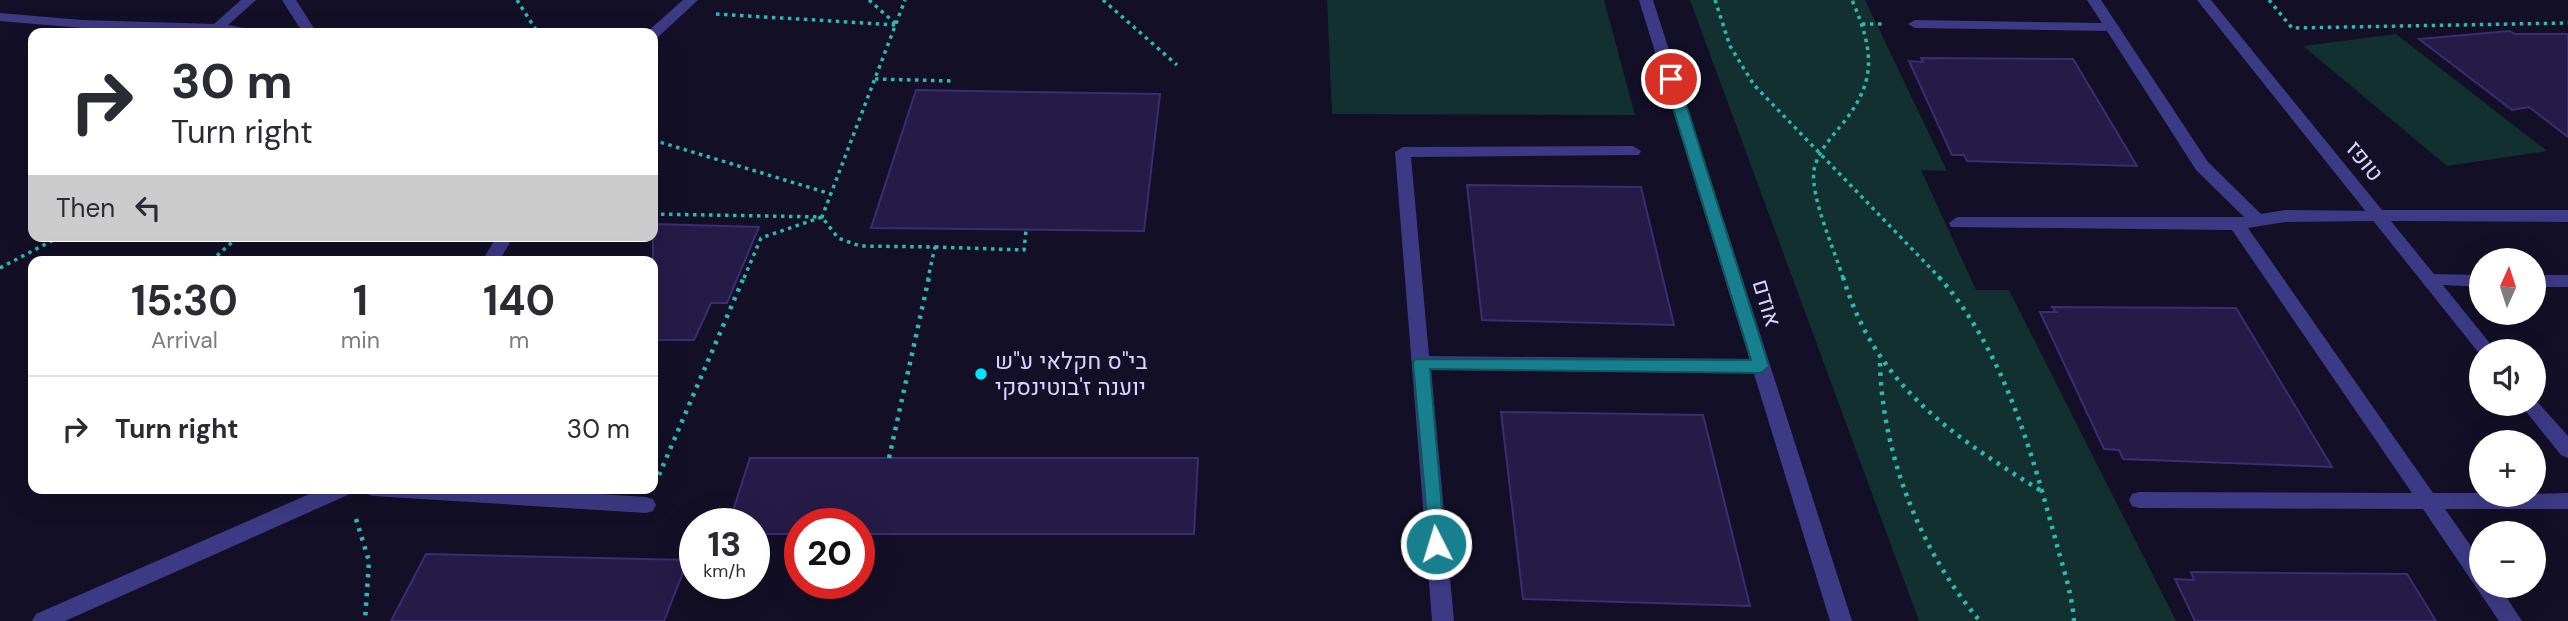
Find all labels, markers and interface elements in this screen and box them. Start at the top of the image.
text: 30 m [171,49,293,113]
pin [1641,49,1701,109]
icon: right [56,56,147,147]
icon: arrive [1652,60,1690,98]
text: Turn right [171,111,313,153]
street label: טופז [2340,135,2390,187]
icon: left [129,189,167,227]
text: Then [56,191,115,225]
north arrow [2469,248,2546,326]
map controls [2469,248,2546,598]
text: 15:30 [131,273,238,328]
text: 1 [353,273,368,328]
text: 140 [483,273,555,328]
street label: אודם [1746,276,1788,330]
text: Arrival [151,325,218,355]
text: min [341,325,380,355]
text: m [509,325,529,355]
button: sound [2469,339,2546,416]
place label: בי"ס חקלאי ע"ש יוענה ז'בוטינסקי [995,346,1148,402]
marker: בי"ס חקלאי ע"ש יוענה ז'בוטינסקי [973,366,989,382]
icon: right [56,410,94,448]
text: Turn right [115,412,239,446]
text: 30 m [567,412,630,446]
button: + [2469,430,2546,507]
position arrow [1399,507,1473,581]
speed limit sign: 20 [784,508,875,599]
text: 13 [708,521,741,567]
button: − [2469,521,2546,598]
text: km/h [703,559,746,583]

